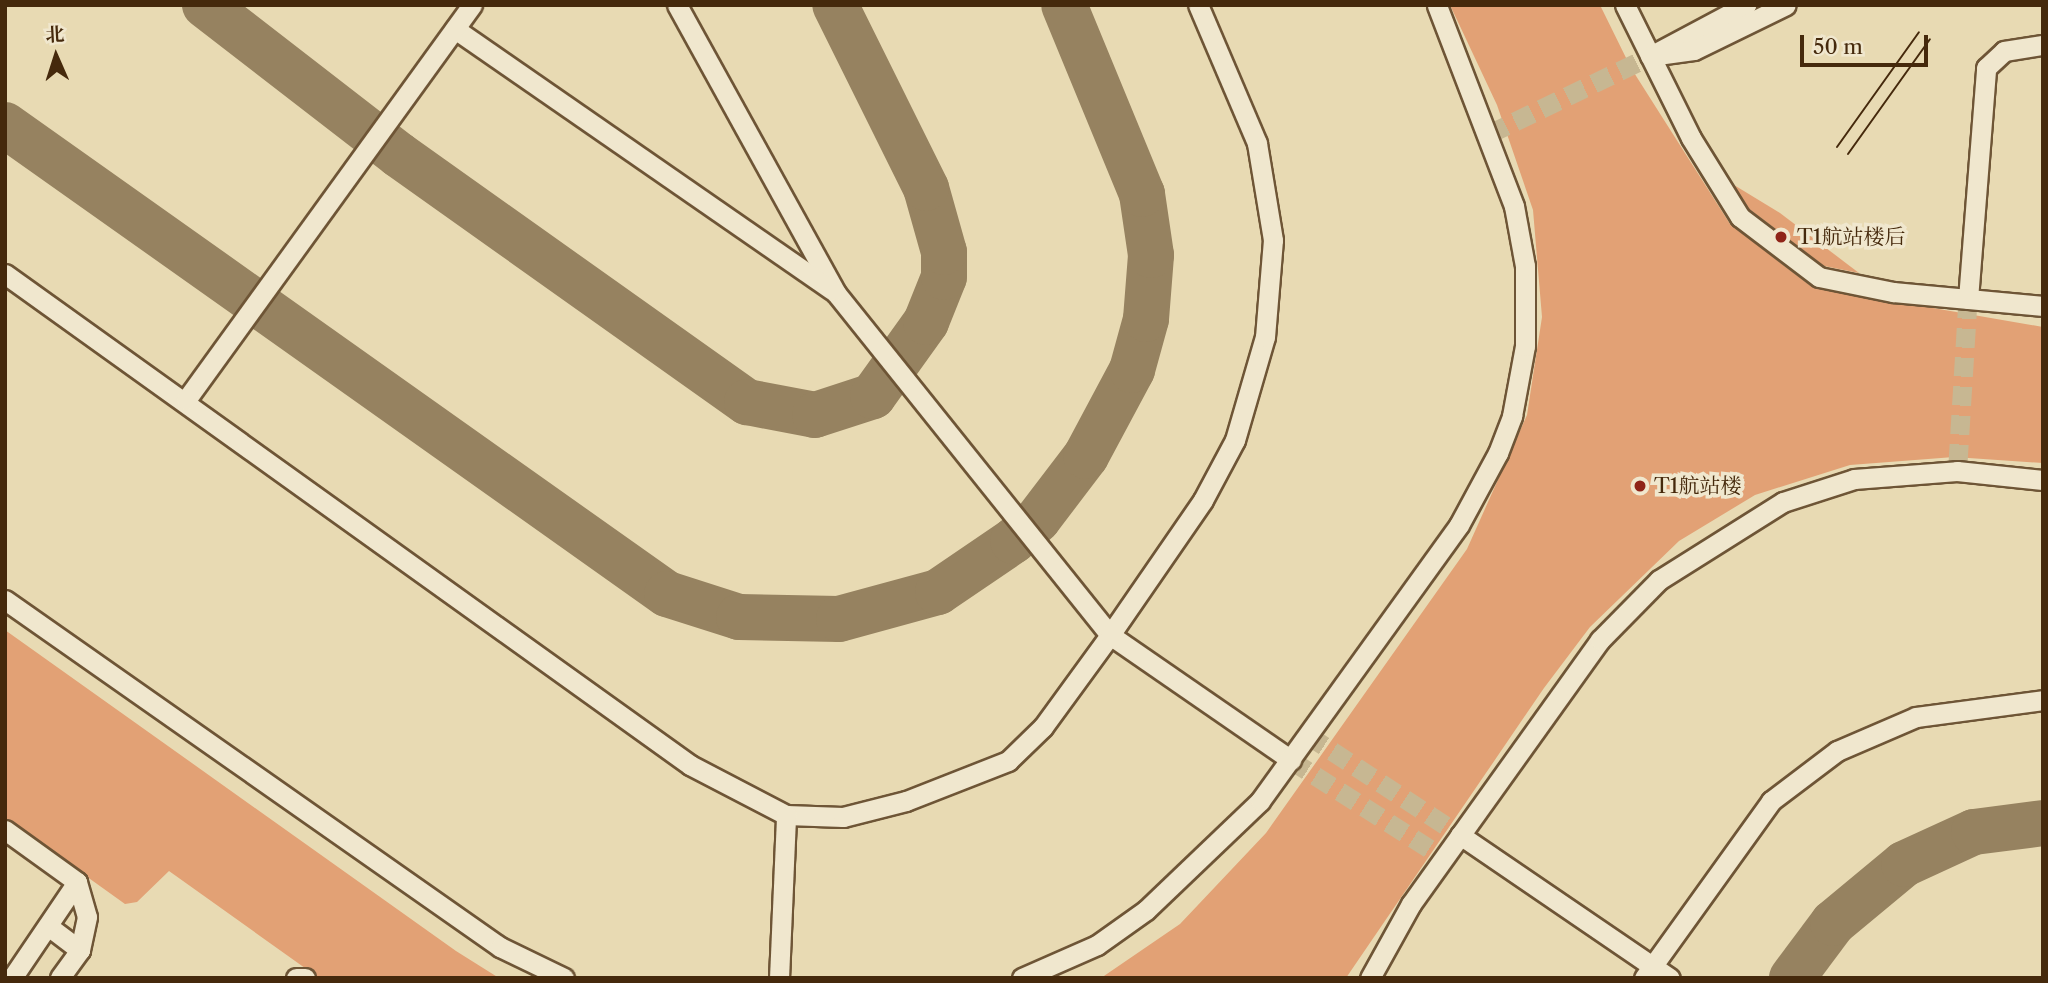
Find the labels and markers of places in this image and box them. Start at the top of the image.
place label: T1航站楼后 [1797,224,1906,250]
marker: T1航站楼后 [1771,227,1791,247]
place label: T1航站楼 [1654,473,1742,499]
marker: T1航站楼 [1632,478,1648,494]

